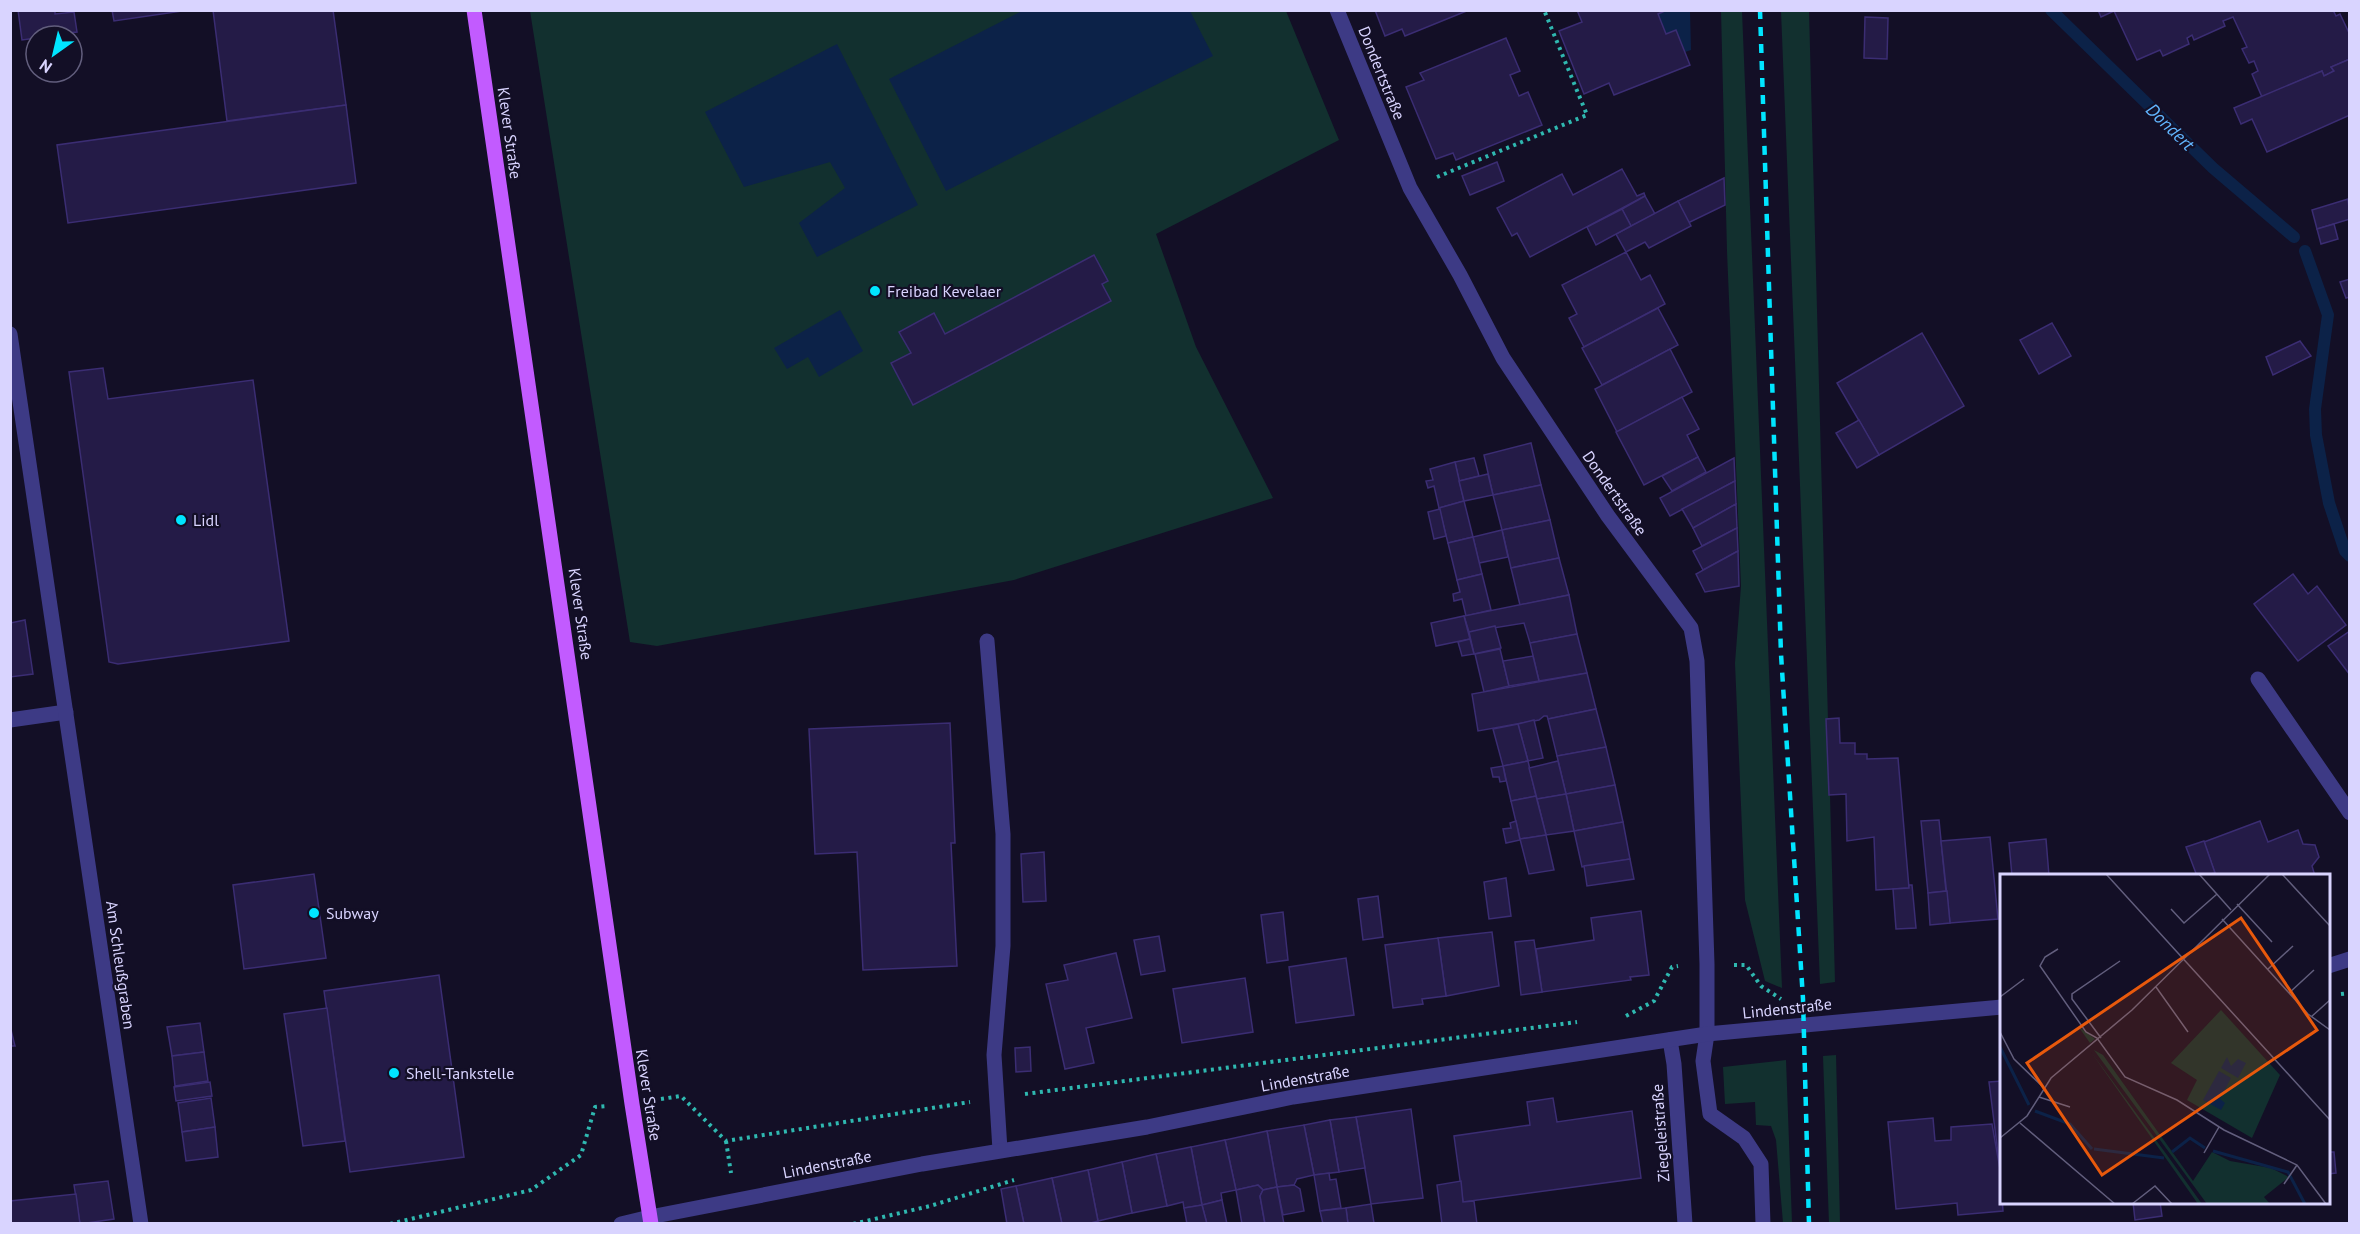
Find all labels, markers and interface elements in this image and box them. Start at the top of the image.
street label: Dondertstraße [1354,23,1410,123]
north arrow [24,24,84,84]
text: N [36,55,56,78]
street label: Klever Straße [494,86,526,180]
water label: Dondert [2141,98,2200,156]
place label: Freibad Kevelaer [887,281,1002,301]
marker: Freibad Kevelaer [868,284,882,298]
street label: Dondertstraße [1578,447,1652,539]
place label: Lidl [193,510,219,530]
marker: Lidl [174,513,188,527]
street label: Klever Straße [565,567,597,661]
inset map [2000,874,2330,1204]
street label: Am Schleußgraben [102,899,140,1031]
place label: Subway [326,903,379,923]
marker: Subway [307,906,321,920]
street label: Lindenstraße [1741,993,1833,1023]
street label: Klever Straße [632,1048,666,1142]
street label: Lindenstraße [1259,1060,1351,1096]
place label: Shell-Tankstelle [406,1063,514,1083]
marker: Shell-Tankstelle [387,1066,401,1080]
street label: Ziegeleistraße [1647,1083,1673,1183]
street label: Lindenstraße [781,1146,873,1182]

